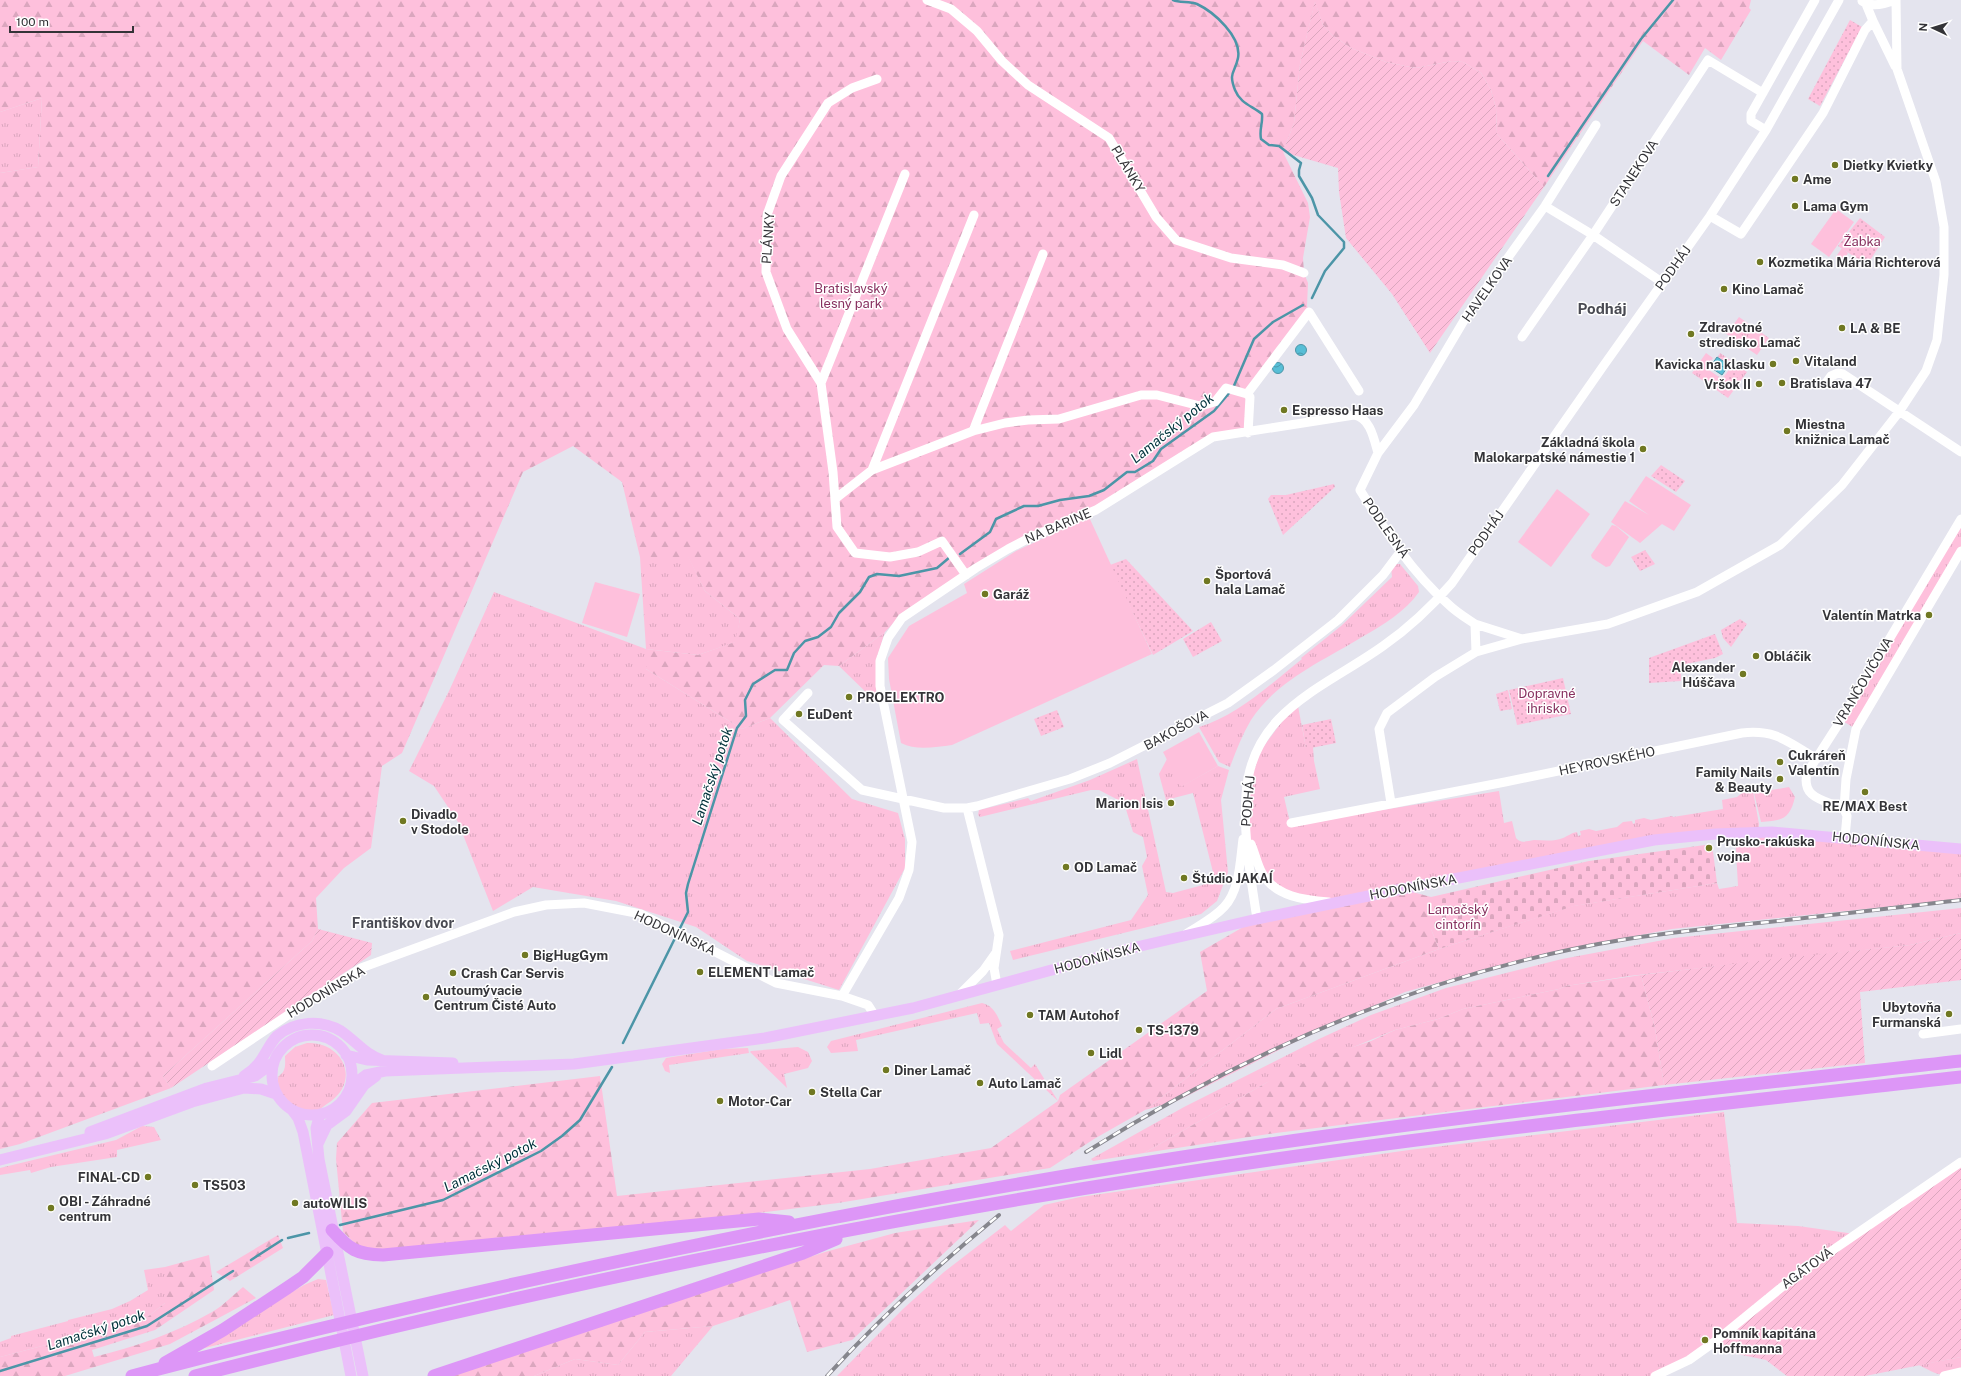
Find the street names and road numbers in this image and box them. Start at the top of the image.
street label: STANEKOVA [1607,137,1661,209]
street label: PLÁNKY [1108,142,1149,195]
street label: PLÁNKY [758,211,777,264]
street label: PODHÁJ [1651,242,1694,293]
street label: HAVELKOVA [1459,253,1515,325]
street label: PODLESNÁ [1360,494,1413,561]
street label: NA BARINE [1023,505,1093,547]
street label: PODHÁJ [1464,507,1507,558]
street label: VRANČOVIČOVA [1830,634,1896,730]
street label: BAKOŠOVA [1141,707,1211,753]
street label: HEYROVSKÉHO [1557,743,1656,779]
street label: PODHÁJ [1237,775,1258,827]
street label: HODONÍNSKA [1831,828,1921,853]
street label: HODONÍNSKA [1368,870,1458,903]
street label: HODONÍNSKA [632,907,719,958]
street label: HODONÍNSKA [1052,938,1142,977]
street label: HODONÍNSKA [284,962,368,1021]
street label: AGÁTOVÁ [1778,1244,1836,1292]

